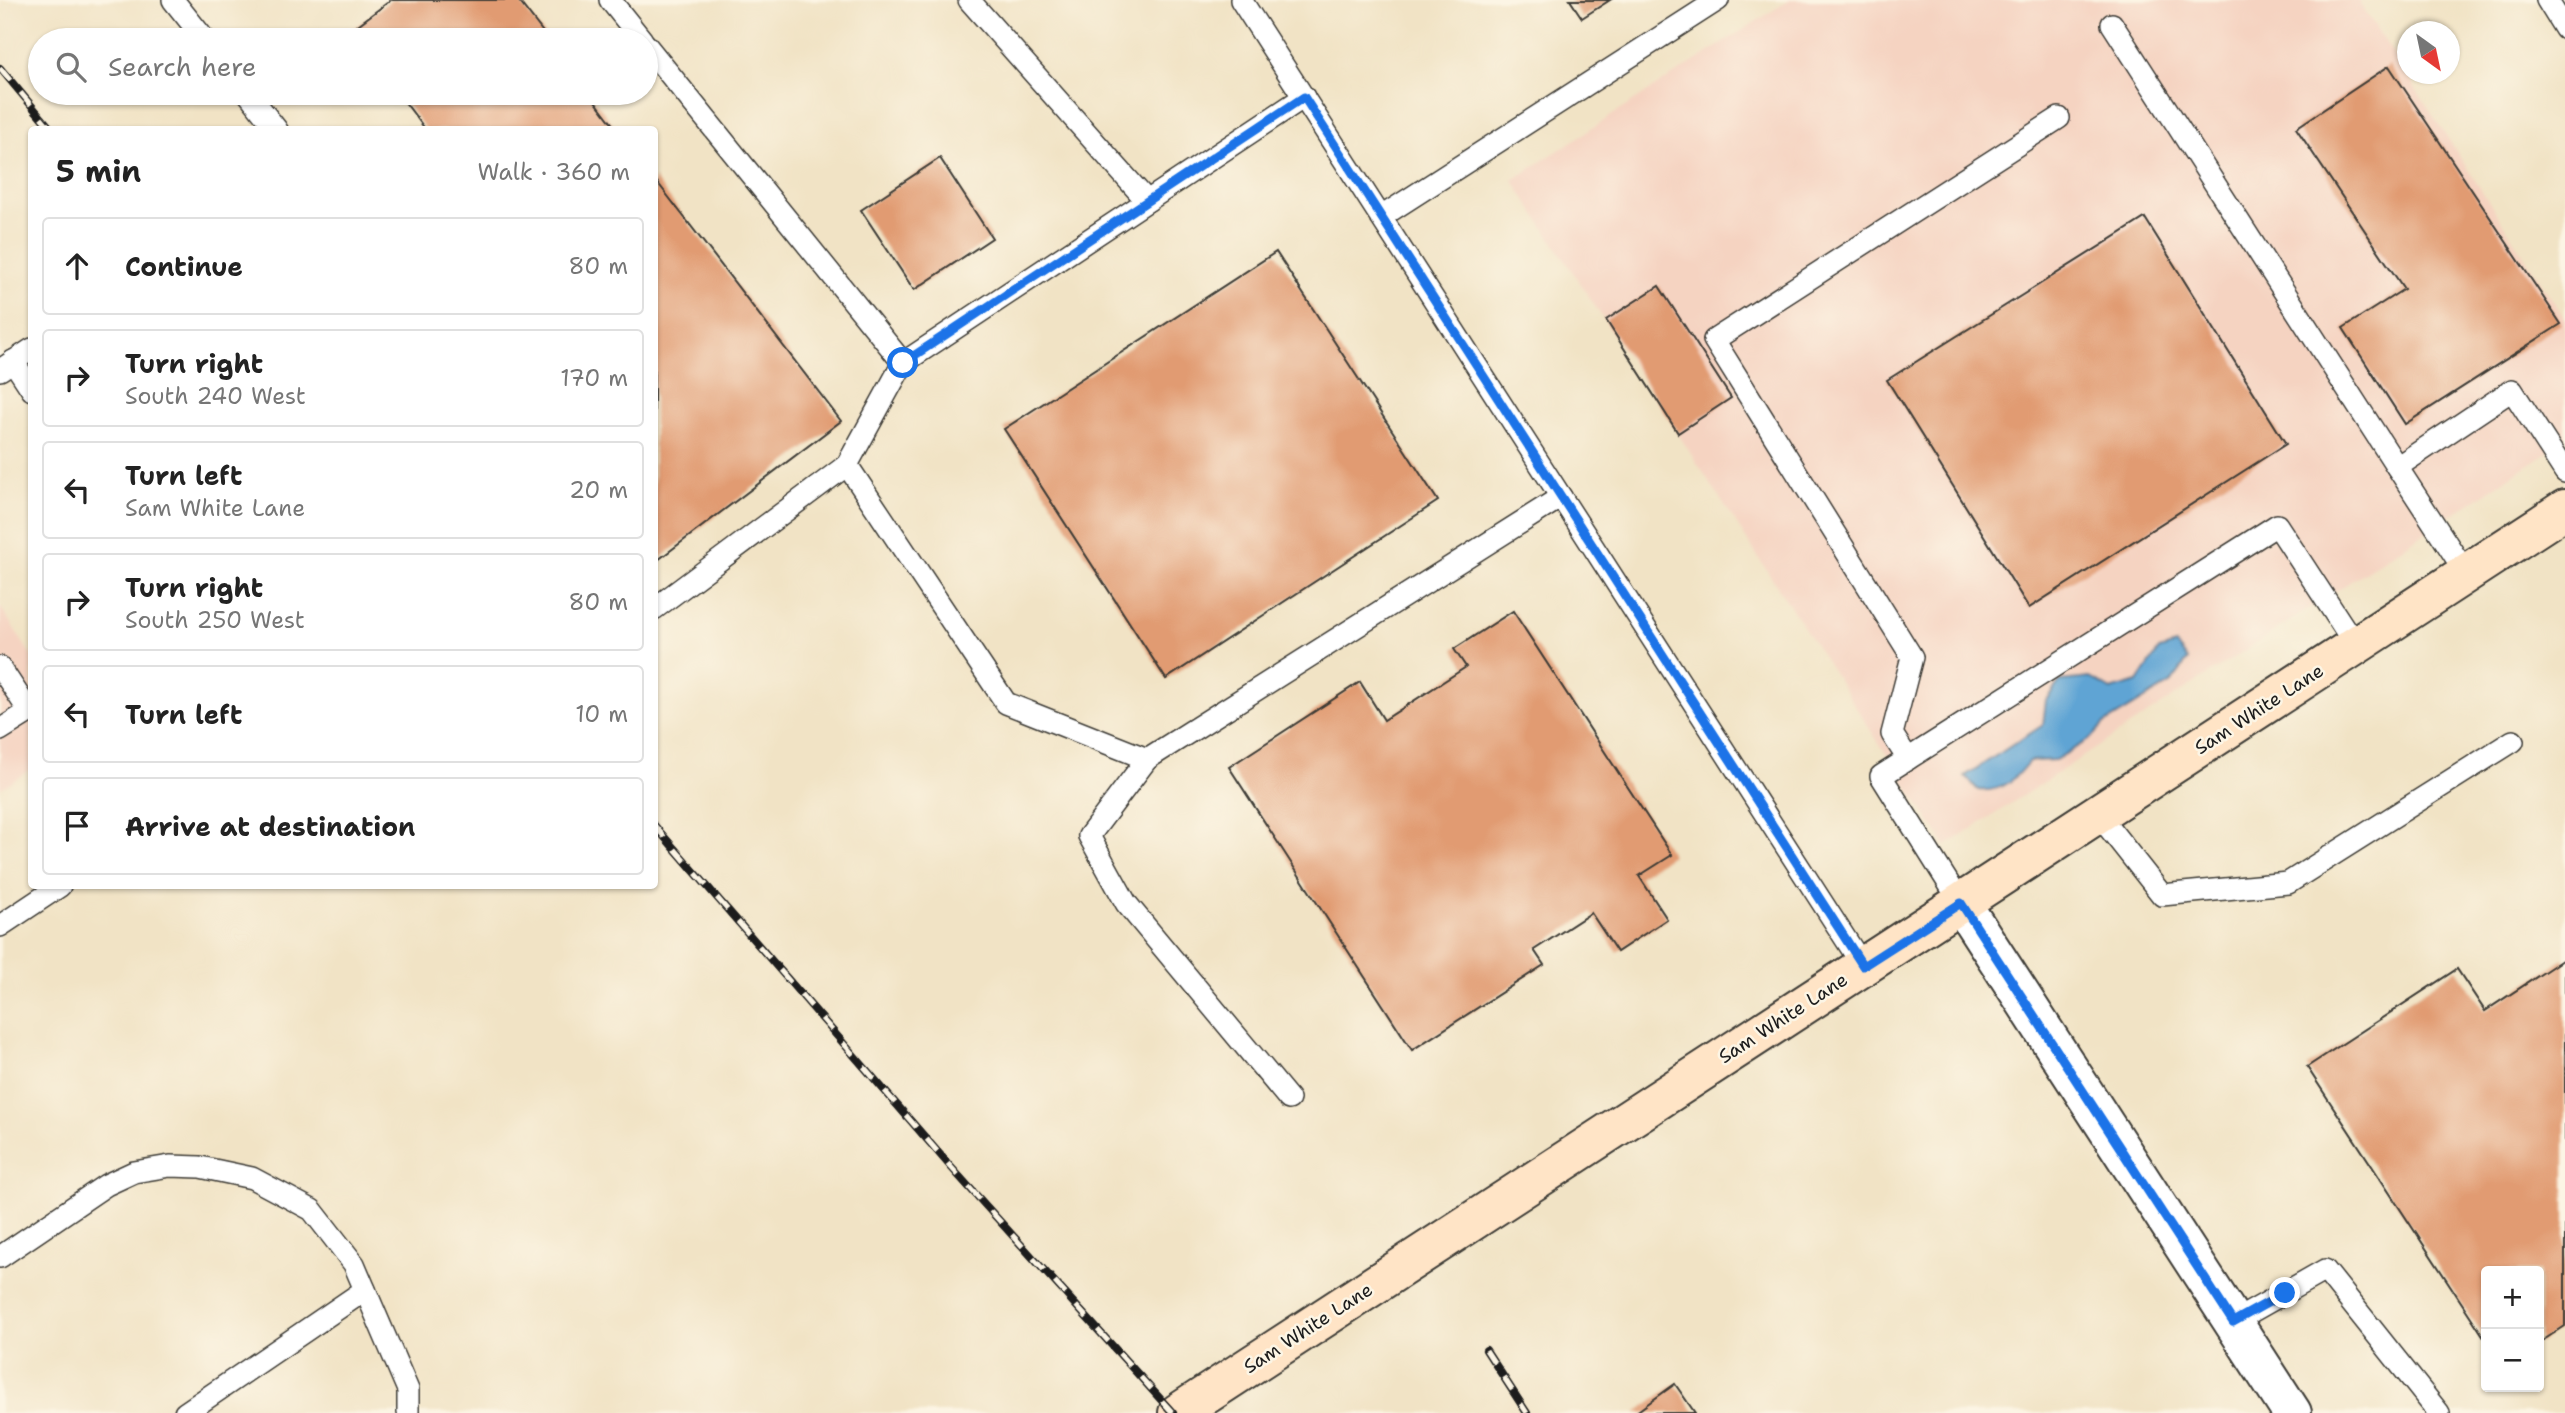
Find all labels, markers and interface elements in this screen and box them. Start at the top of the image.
north arrow [2397,21,2460,84]
search box [28,28,658,105]
icon: search [52,48,90,86]
text: Search here [108,49,257,84]
text: 5 min [56,151,141,192]
text: Walk · 360 m [477,157,630,187]
icon: ahead [58,247,96,285]
text: Continue [125,249,243,284]
text: 80 m [569,251,628,281]
text: Turn right [125,346,263,381]
route start [887,347,918,378]
icon: right [58,359,96,397]
text: 170 m [560,363,628,393]
text: South 240 West [125,381,306,411]
text: Turn left [125,458,242,493]
icon: left [58,471,96,509]
text: 20 m [569,475,628,505]
text: Sam White Lane [125,493,305,523]
text: Turn right [125,570,263,605]
icon: right [58,583,96,621]
text: 80 m [569,587,628,617]
text: South 250 West [125,605,305,635]
street label: Sam White Lane [2190,658,2328,760]
icon: left [58,695,96,733]
text: Turn left [125,697,242,732]
text: 10 m [575,699,628,729]
icon: arrive [58,807,96,845]
text: Arrive at destination [125,809,415,844]
street label: Sam White Lane [1714,967,1852,1069]
map controls [2481,1266,2544,1392]
button: + [2481,1266,2544,1329]
street label: Sam White Lane [1239,1277,1377,1379]
route end [2269,1277,2300,1308]
button: − [2481,1329,2544,1392]

